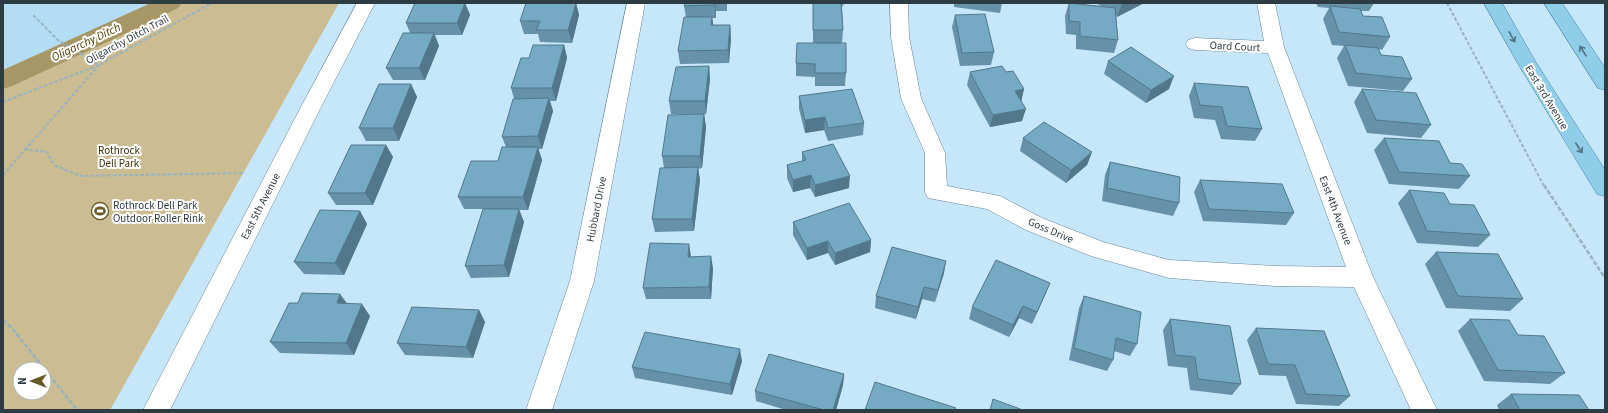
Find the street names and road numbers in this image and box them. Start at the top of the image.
street label: Oligarchy Ditch Trail [83,12,171,66]
street label: Oard Court [1209,38,1261,55]
street label: East 3rd Avenue [1521,62,1572,133]
street label: East 5th Avenue [237,170,284,242]
street label: East 4th Avenue [1315,173,1356,247]
street label: Hubbard Drive [583,174,610,243]
street label: Goss Drive [1026,214,1076,247]

